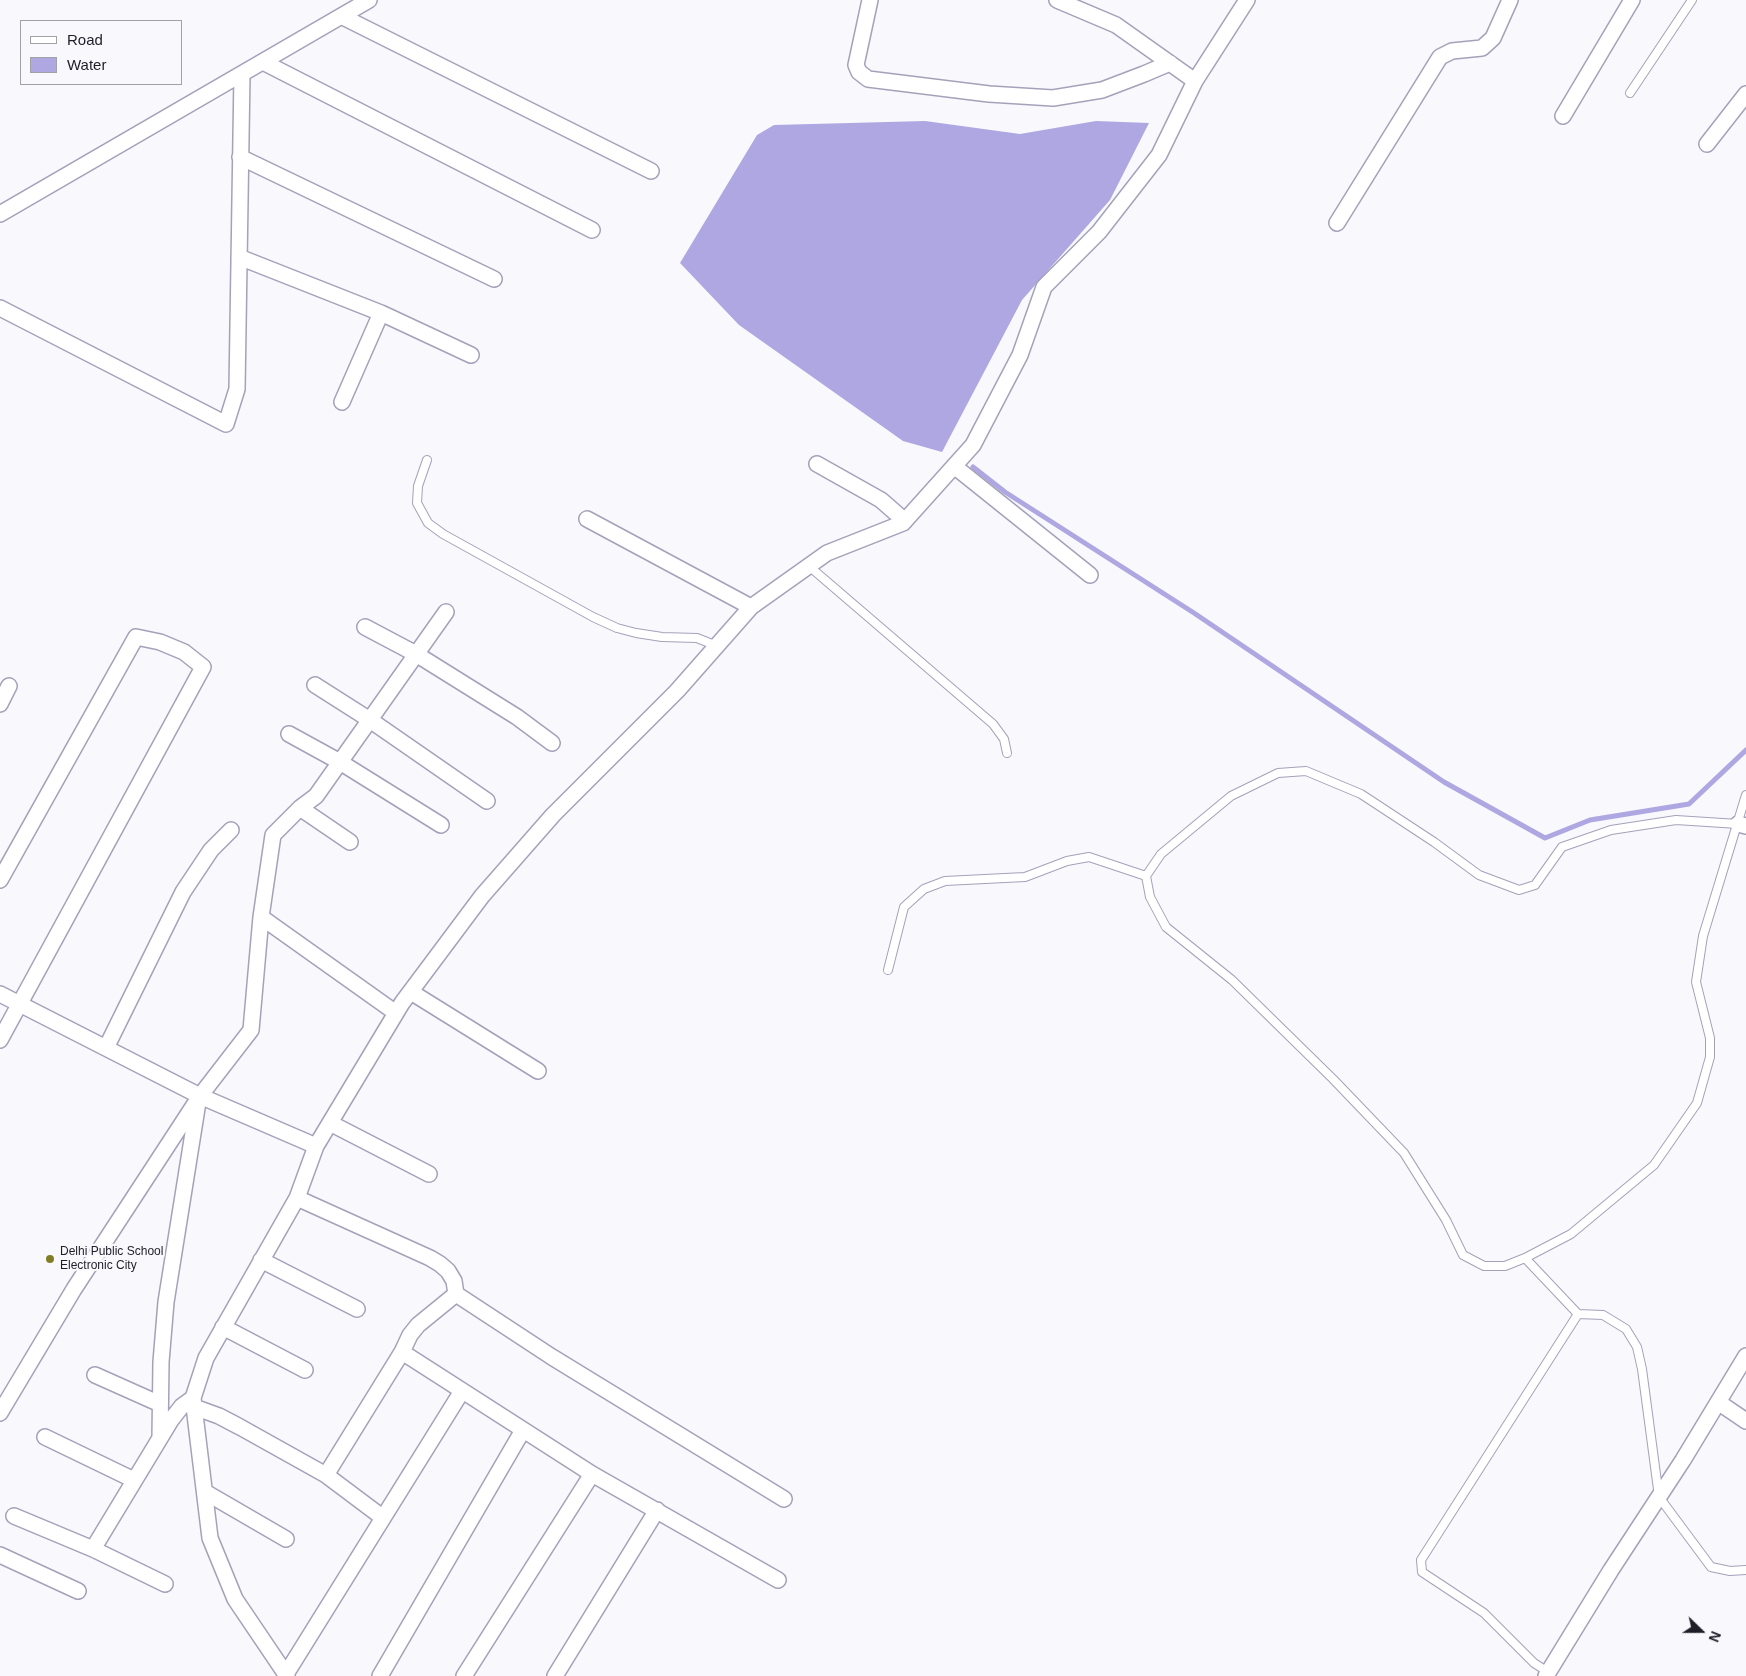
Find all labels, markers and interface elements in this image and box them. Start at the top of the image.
legend [20,20,182,85]
text: Road [67,31,103,48]
text: Water [67,56,106,73]
place label: Delhi Public School Electronic City [60,1245,163,1273]
marker: Delhi Public School Electronic City [44,1253,56,1265]
north arrow [1676,1606,1726,1656]
text: N [1706,1629,1724,1644]

